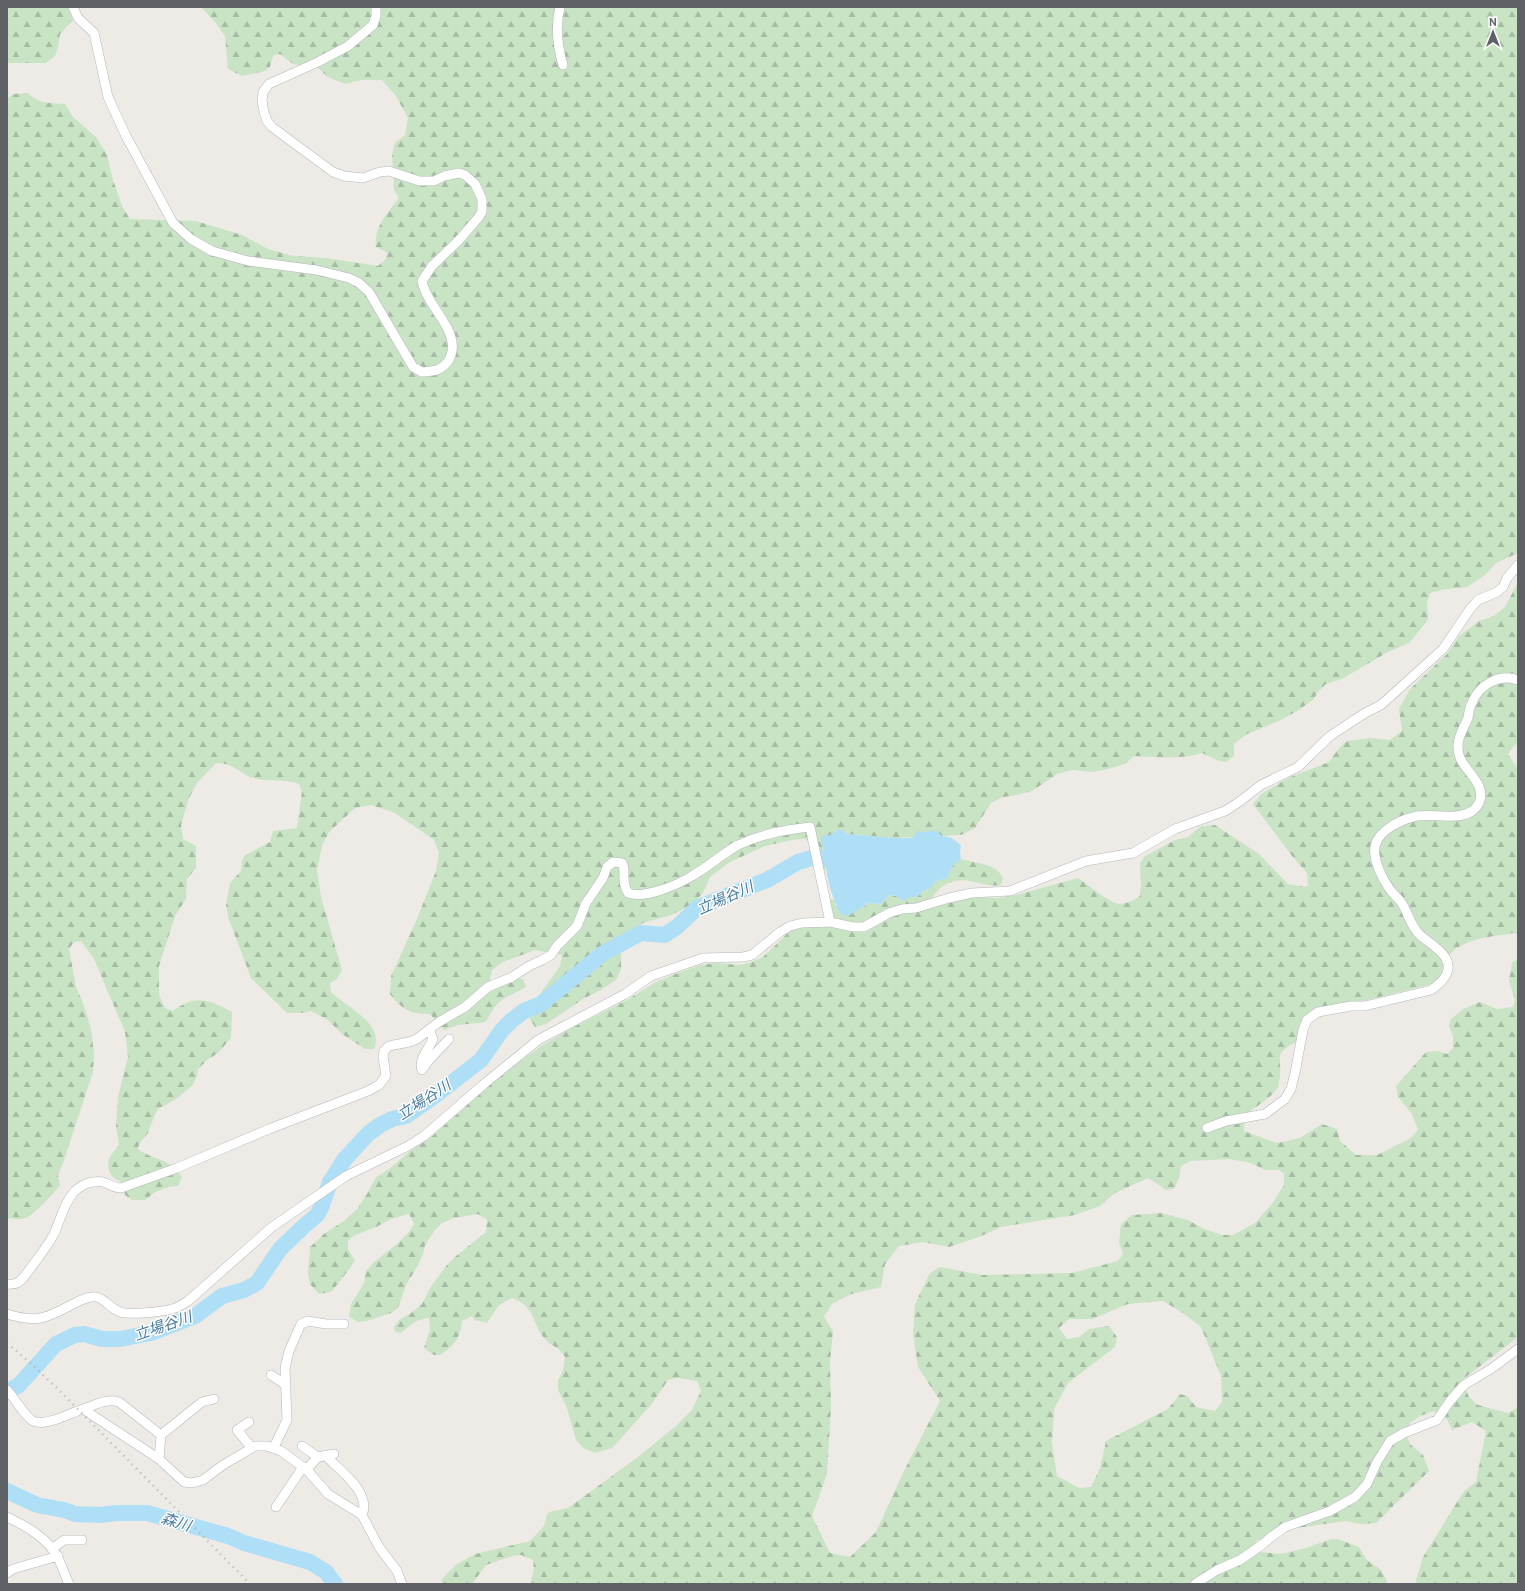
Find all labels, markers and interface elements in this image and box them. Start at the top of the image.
north arrow [1473,12,1513,52]
text: N [1489,15,1497,29]
water label: 立場谷川 [694,877,758,918]
water label: 立場谷川 [394,1075,456,1124]
water label: 立場谷川 [132,1307,196,1344]
water label: 森川 [159,1509,195,1536]

